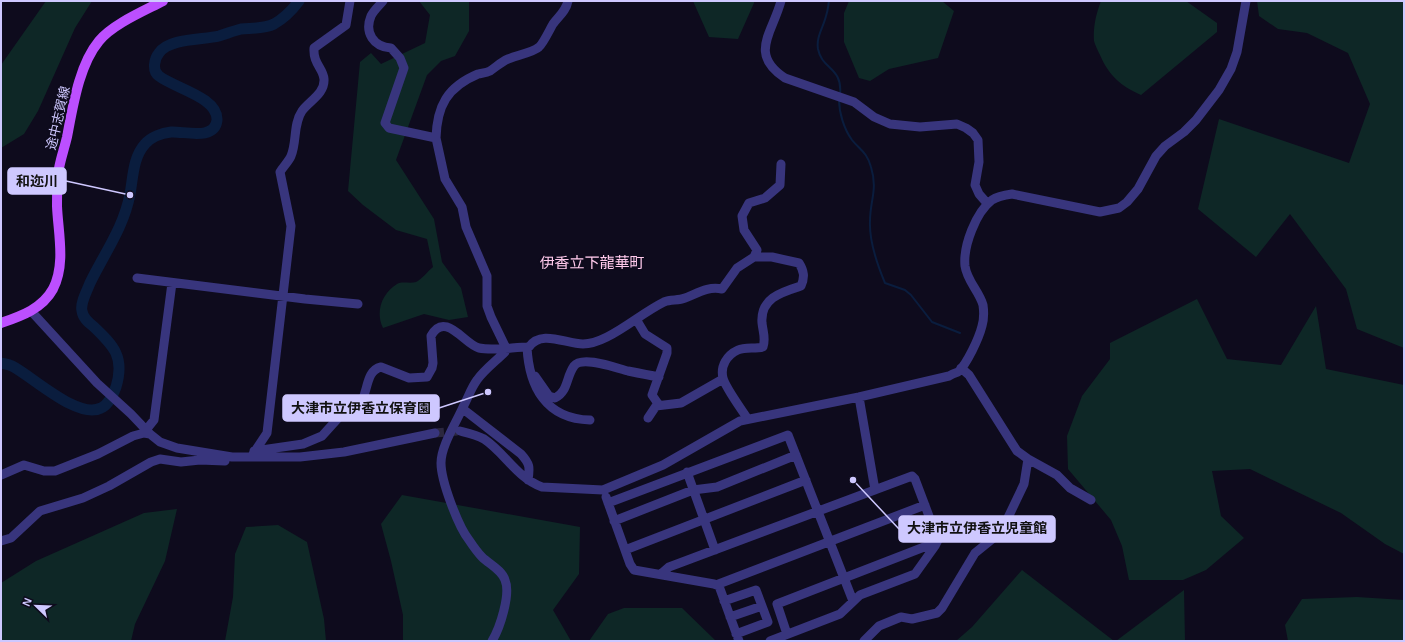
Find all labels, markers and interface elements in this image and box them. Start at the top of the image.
street label: 途中志賀線 [43,85,73,151]
callout: 和迩川 [8,168,66,194]
text: 和迩川 [16,173,58,189]
district label: 伊香立下龍華町 [539,254,645,271]
callout: 大津市立伊香立保育園 [283,395,439,421]
text: 大津市立伊香立保育園 [291,400,431,416]
callout: 大津市立伊香立児童館 [899,516,1055,542]
text: 大津市立伊香立児童館 [907,520,1047,536]
north arrow [16,586,56,626]
text: N [20,596,34,608]

